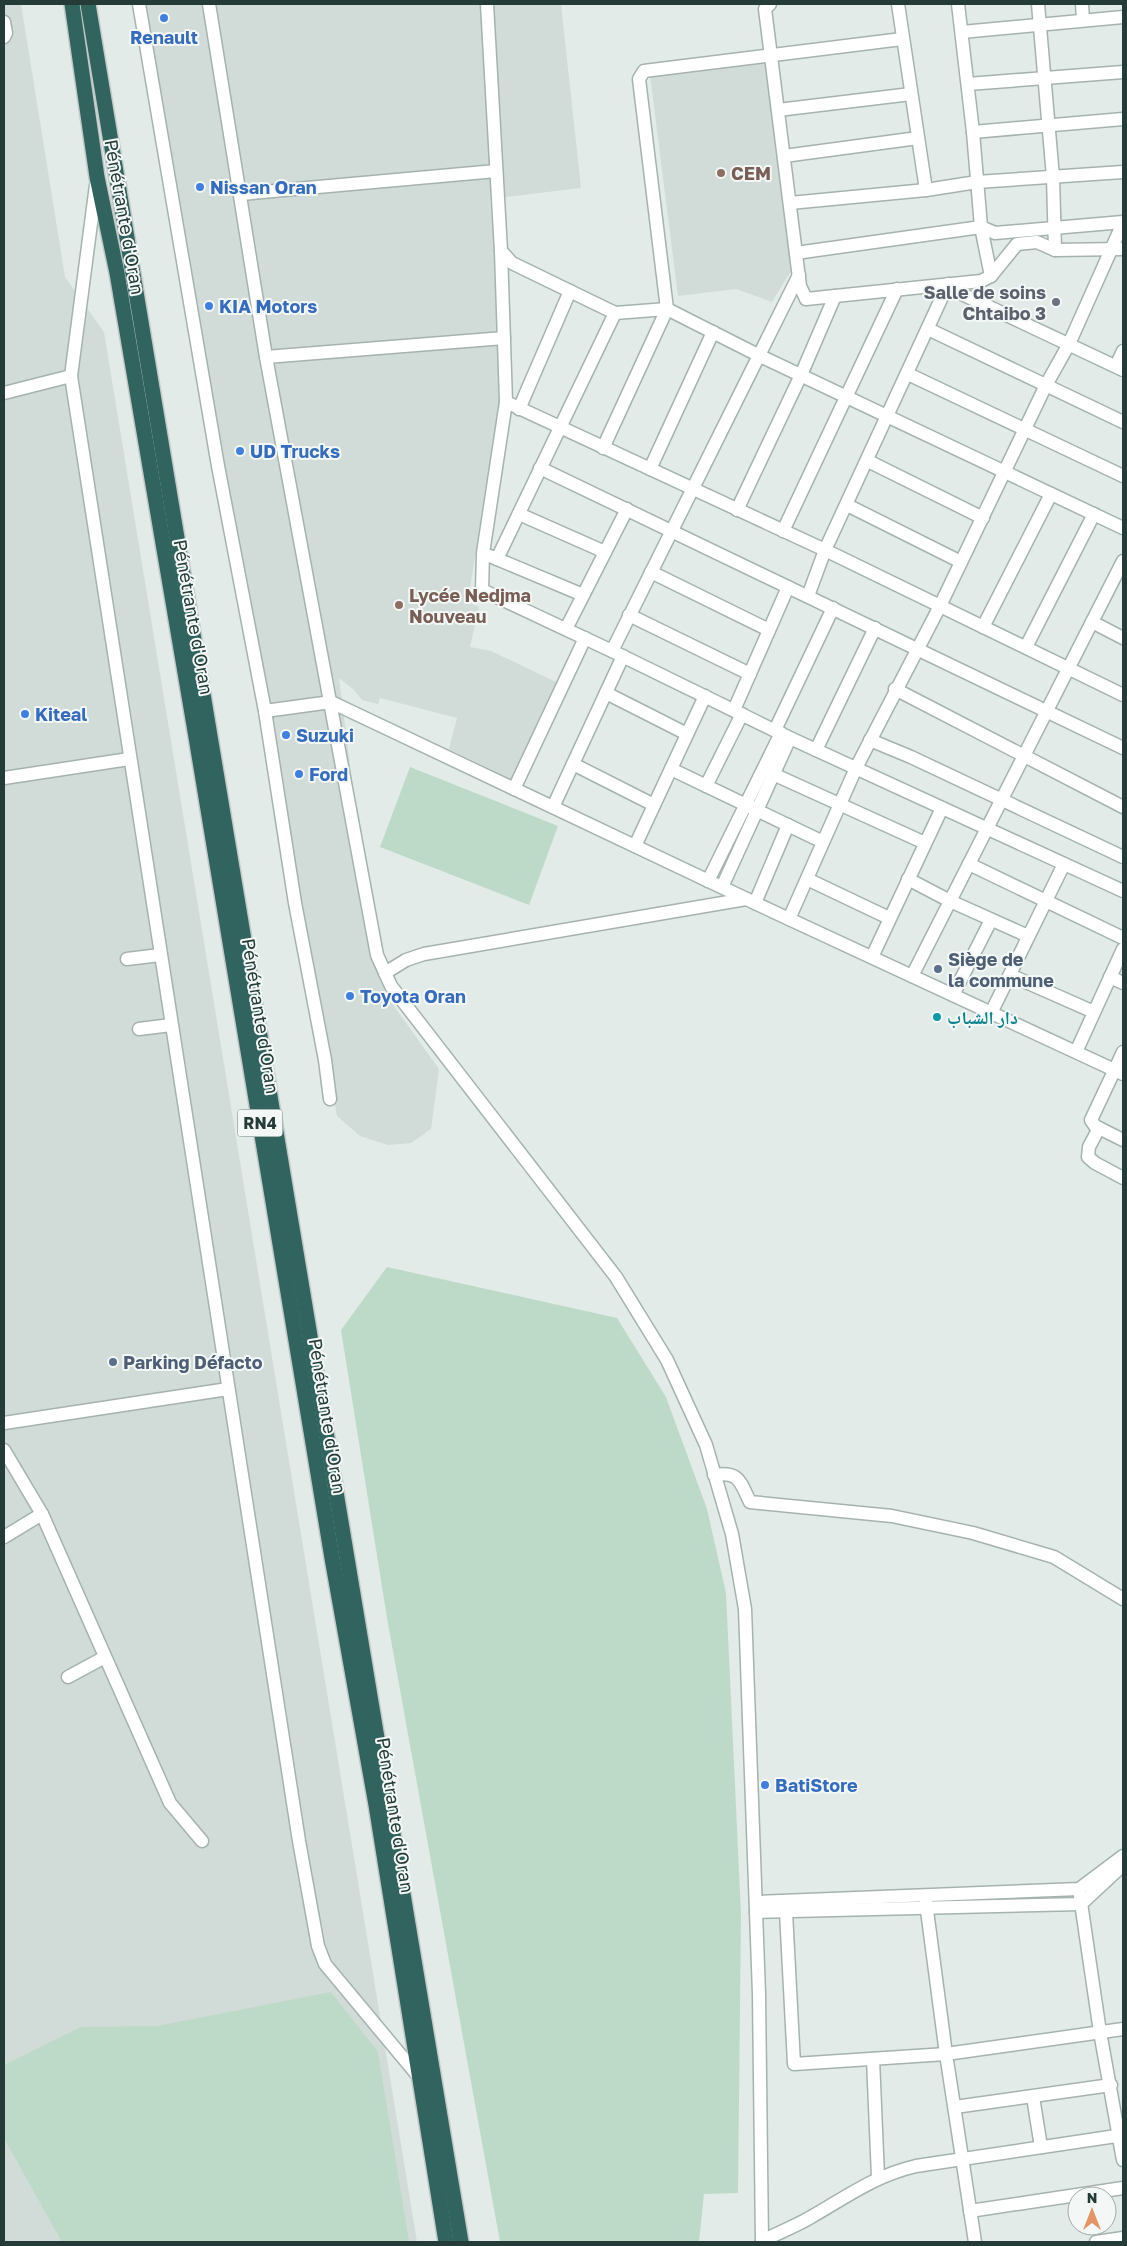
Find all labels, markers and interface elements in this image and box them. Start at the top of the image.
marker: Renault [158,12,170,24]
place label: Renault [130,26,198,48]
street label: Pénétrante d'Oran [101,138,149,296]
place label: CEM [731,162,771,184]
marker: CEM [715,167,727,179]
place label: Nissan Oran [210,176,317,198]
marker: Nissan Oran [194,181,206,193]
place label: Salle de soins Chtaibo 3 [923,281,1046,324]
place label: KIA Motors [219,295,317,317]
marker: Salle de soins Chtaibo 3 [1050,296,1062,308]
marker: KIA Motors [203,300,215,312]
place label: UD Trucks [250,440,340,462]
marker: UD Trucks [234,445,246,457]
street label: Pénétrante d'Oran [170,538,218,696]
place label: Lycée Nedjma Nouveau [409,584,531,627]
marker: Lycée Nedjma Nouveau [393,599,405,611]
place label: Kiteal [35,703,87,725]
marker: Kiteal [19,708,31,720]
place label: Suzuki [296,724,354,746]
marker: Suzuki [280,729,292,741]
place label: Ford [309,763,348,785]
marker: Ford [293,768,305,780]
street label: Pénétrante d'Oran [238,937,284,1095]
place label: Siège de la commune [948,948,1054,991]
marker: Siège de la commune [932,963,944,975]
place label: Toyota Oran [360,985,466,1007]
marker: Toyota Oran [344,990,356,1002]
place label: دار الشباب [947,1006,1018,1029]
marker: دار الشباب [931,1011,943,1023]
road number: RN4 [238,1110,282,1136]
street label: Pénétrante d'Oran [305,1337,351,1495]
place label: Parking Défacto [123,1351,263,1373]
marker: Parking Défacto [107,1356,119,1368]
street label: Pénétrante d'Oran [373,1736,419,1894]
place label: BatiStore [775,1774,858,1796]
marker: BatiStore [759,1779,771,1791]
north arrow [1067,2186,1117,2236]
text: N [1087,2189,1097,2206]

